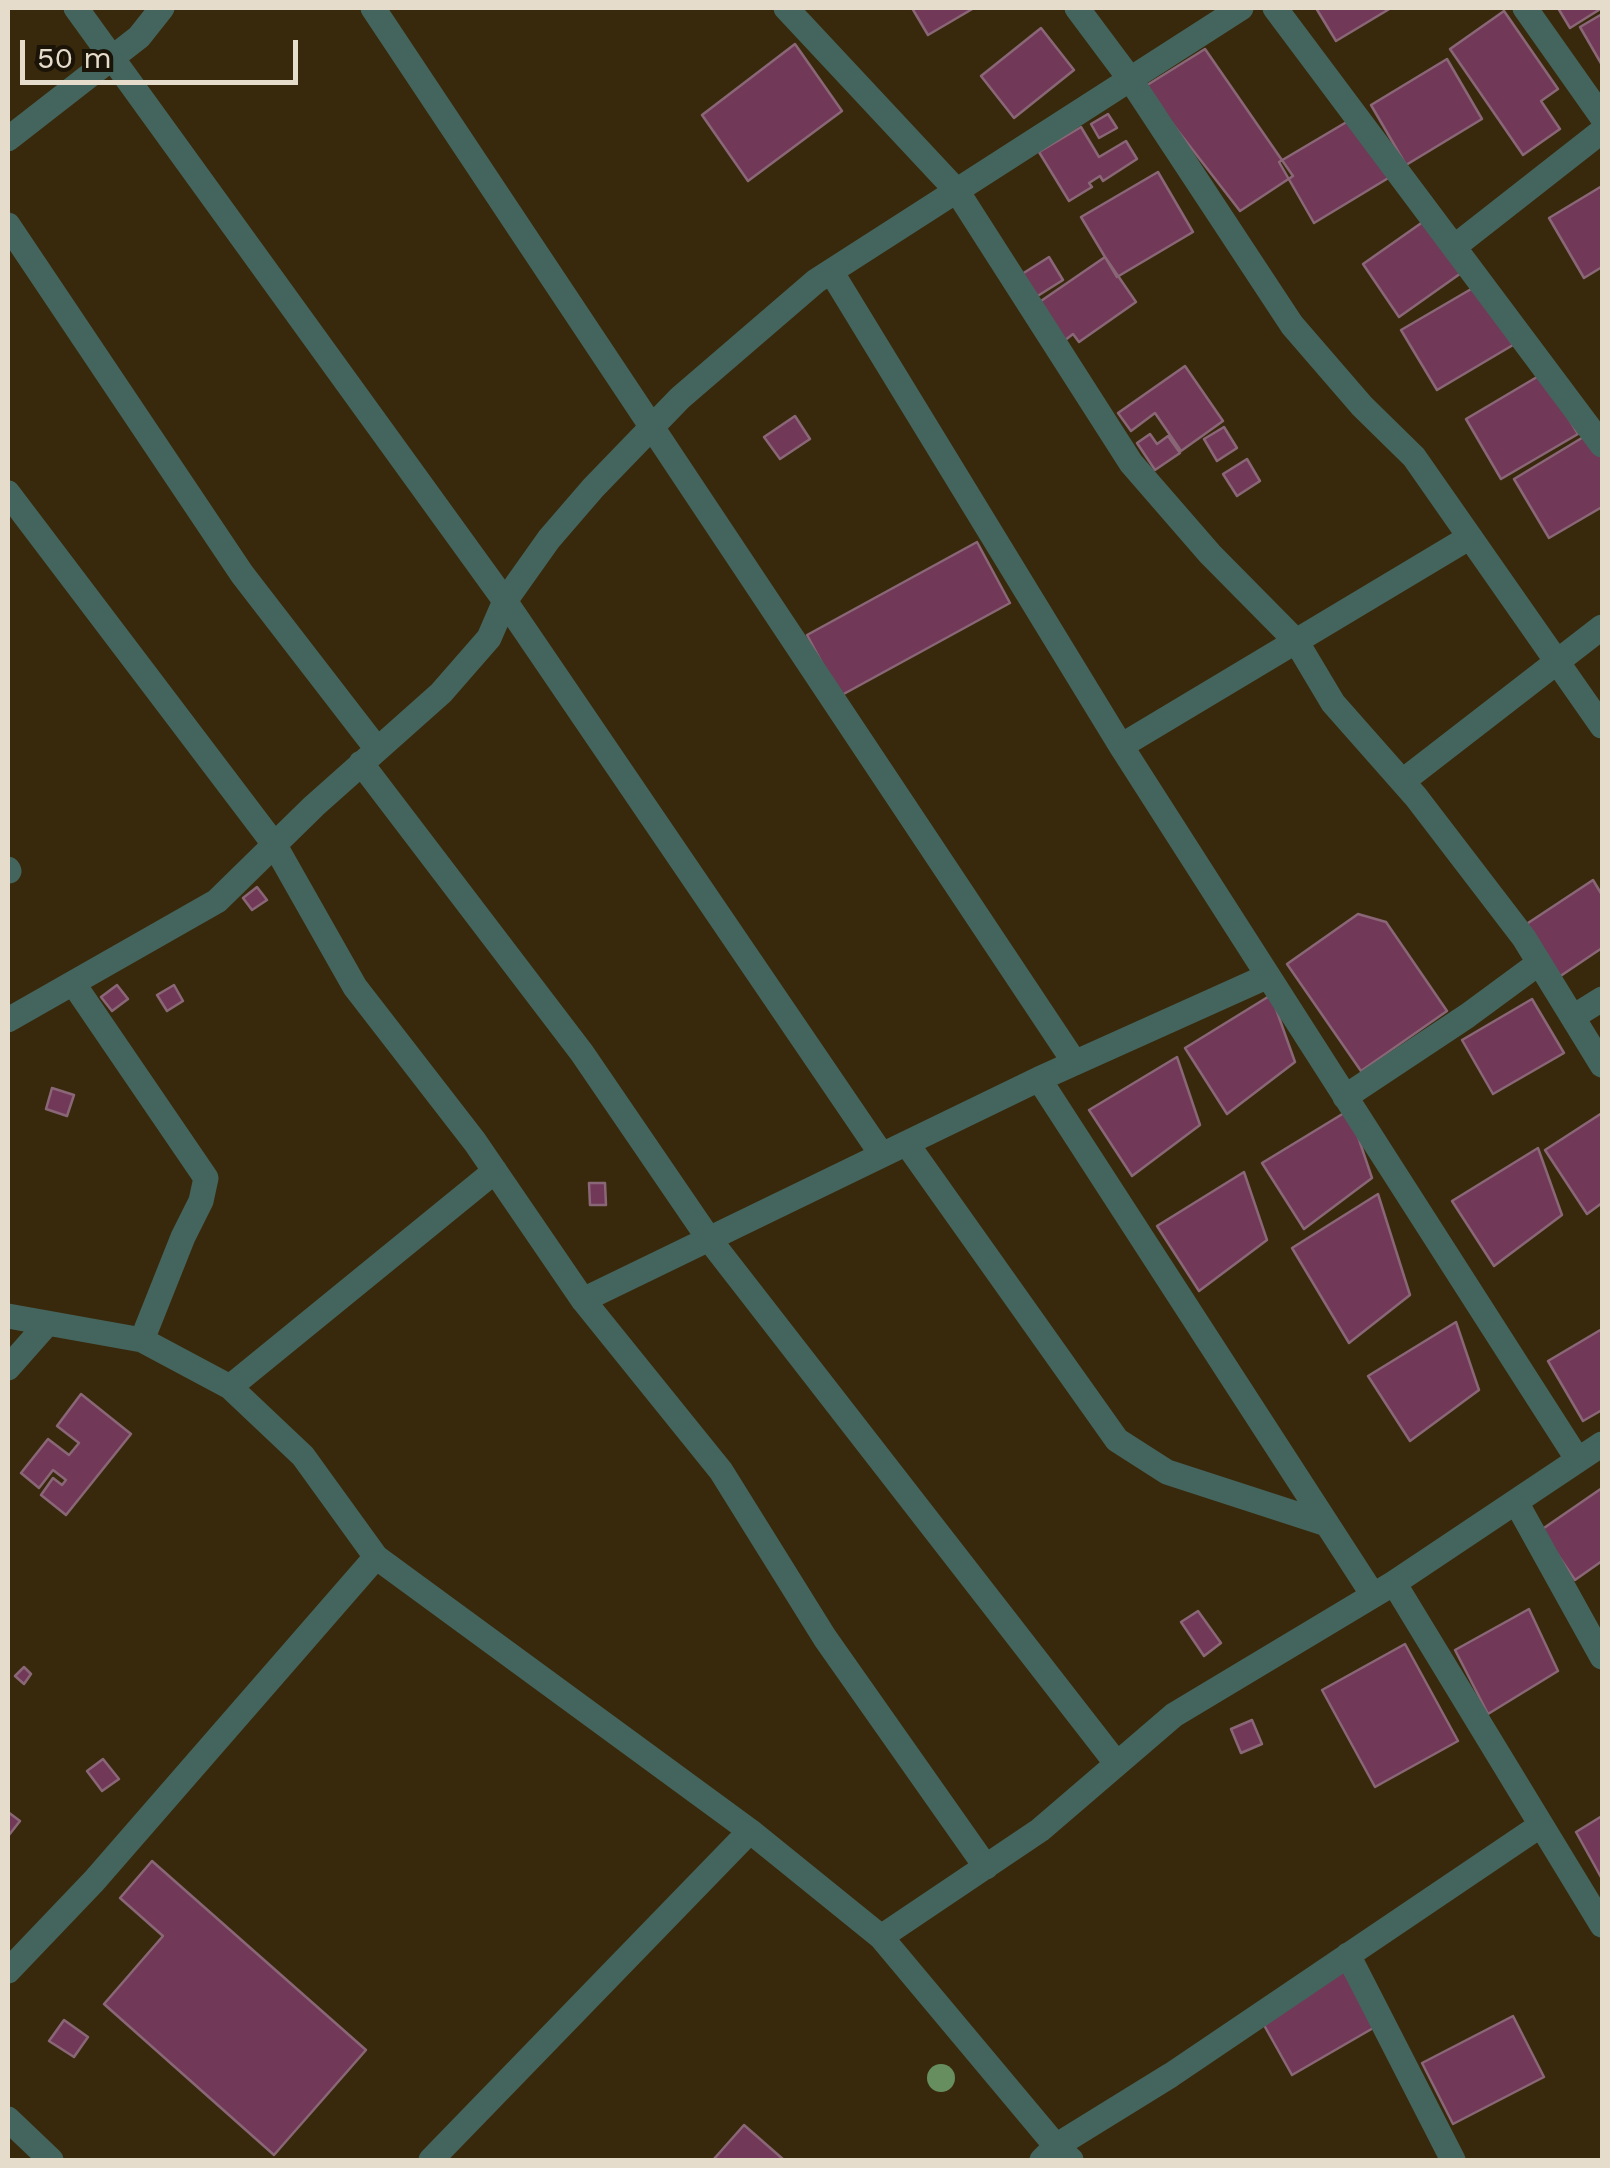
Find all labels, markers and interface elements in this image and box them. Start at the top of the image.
scale bar [25,20,302,82]
text: 50 m [37,40,112,75]

